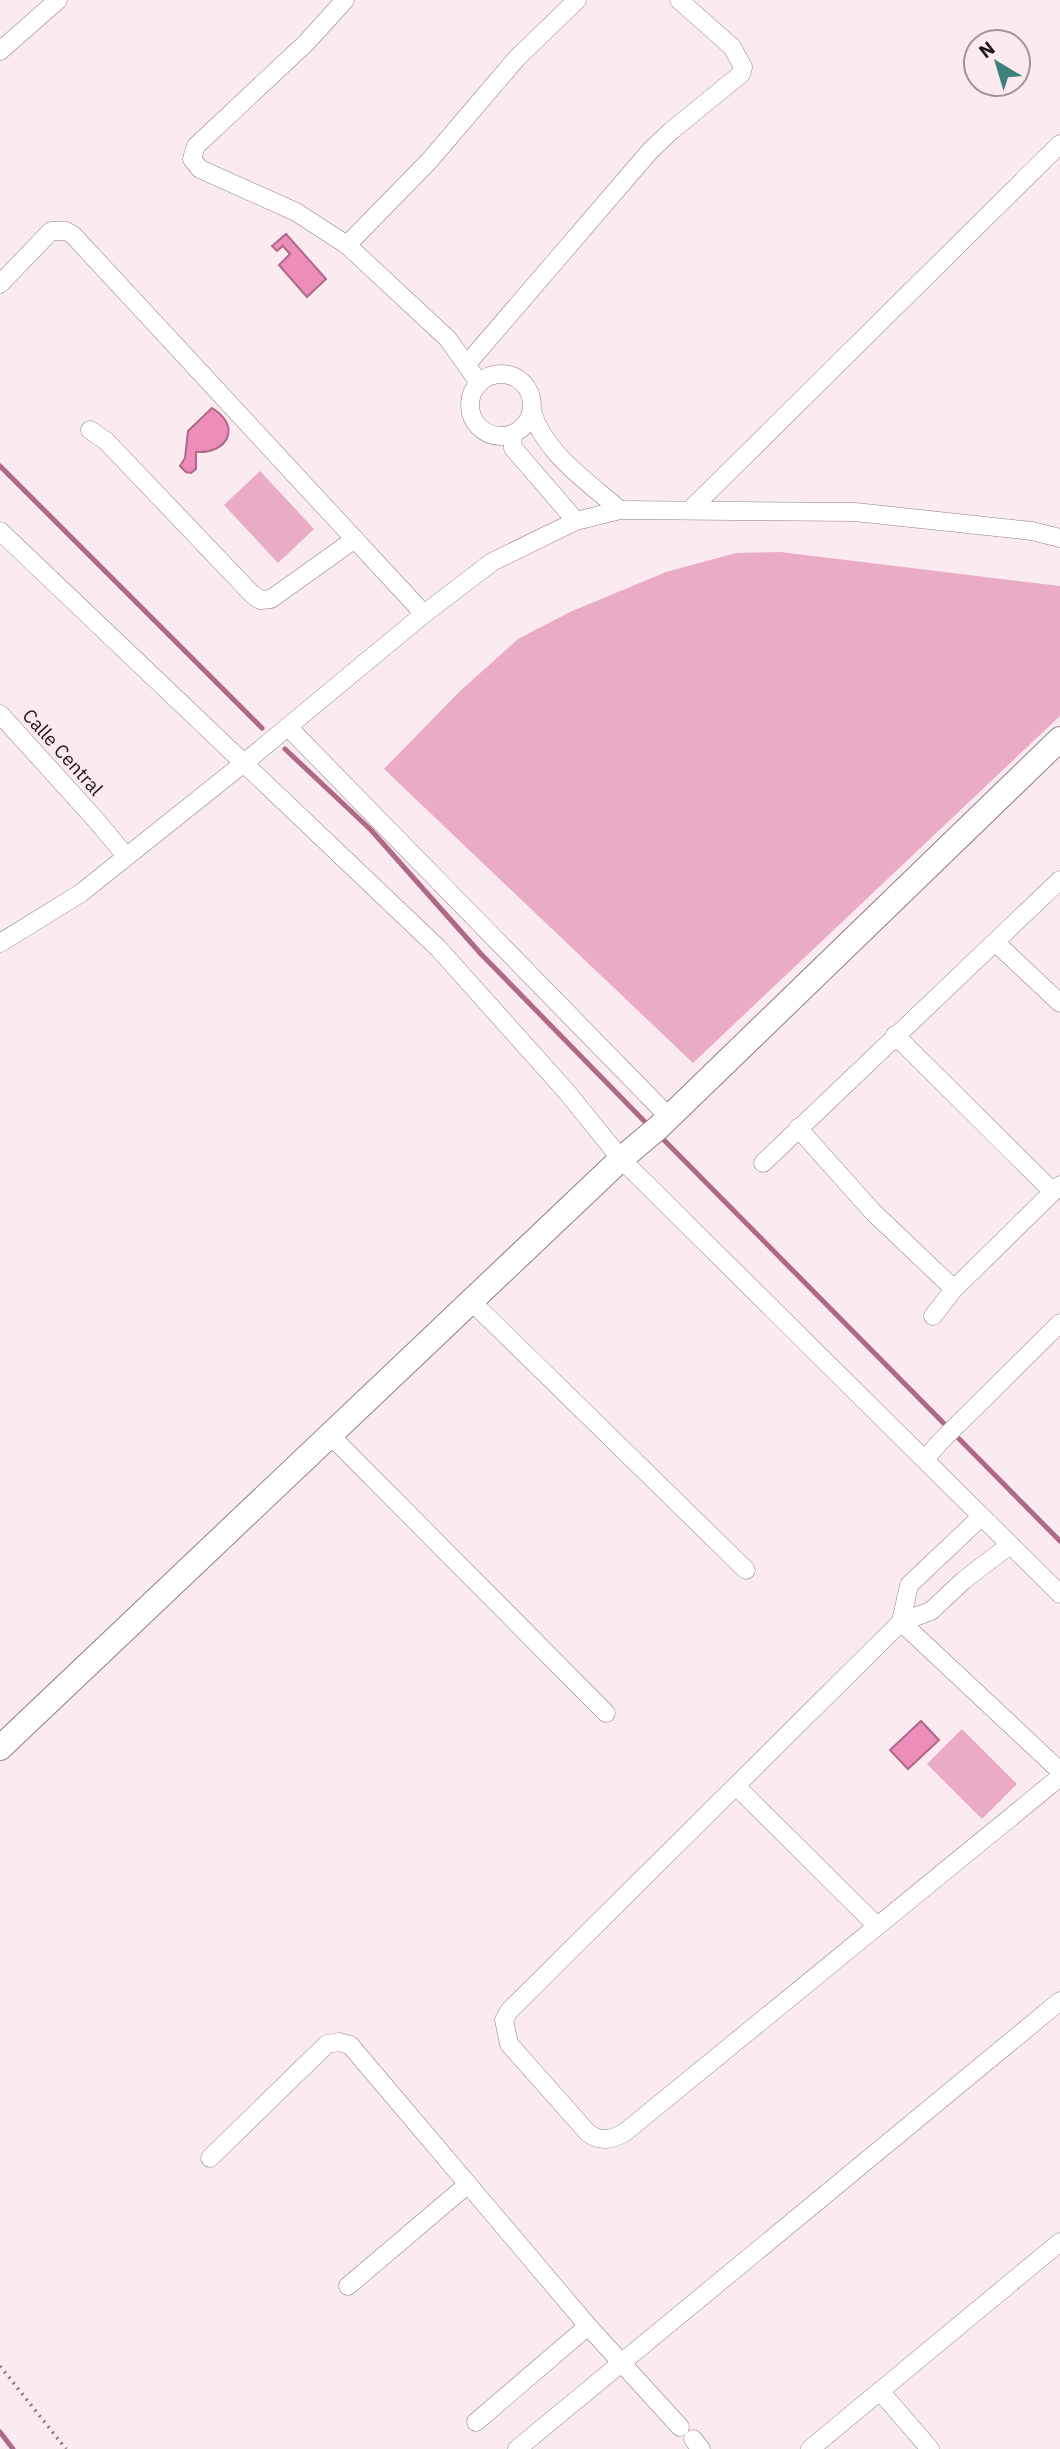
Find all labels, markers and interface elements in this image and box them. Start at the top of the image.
north arrow [962,28,1032,98]
text: N [974,36,999,63]
street label: Calle Central [18,703,108,801]

